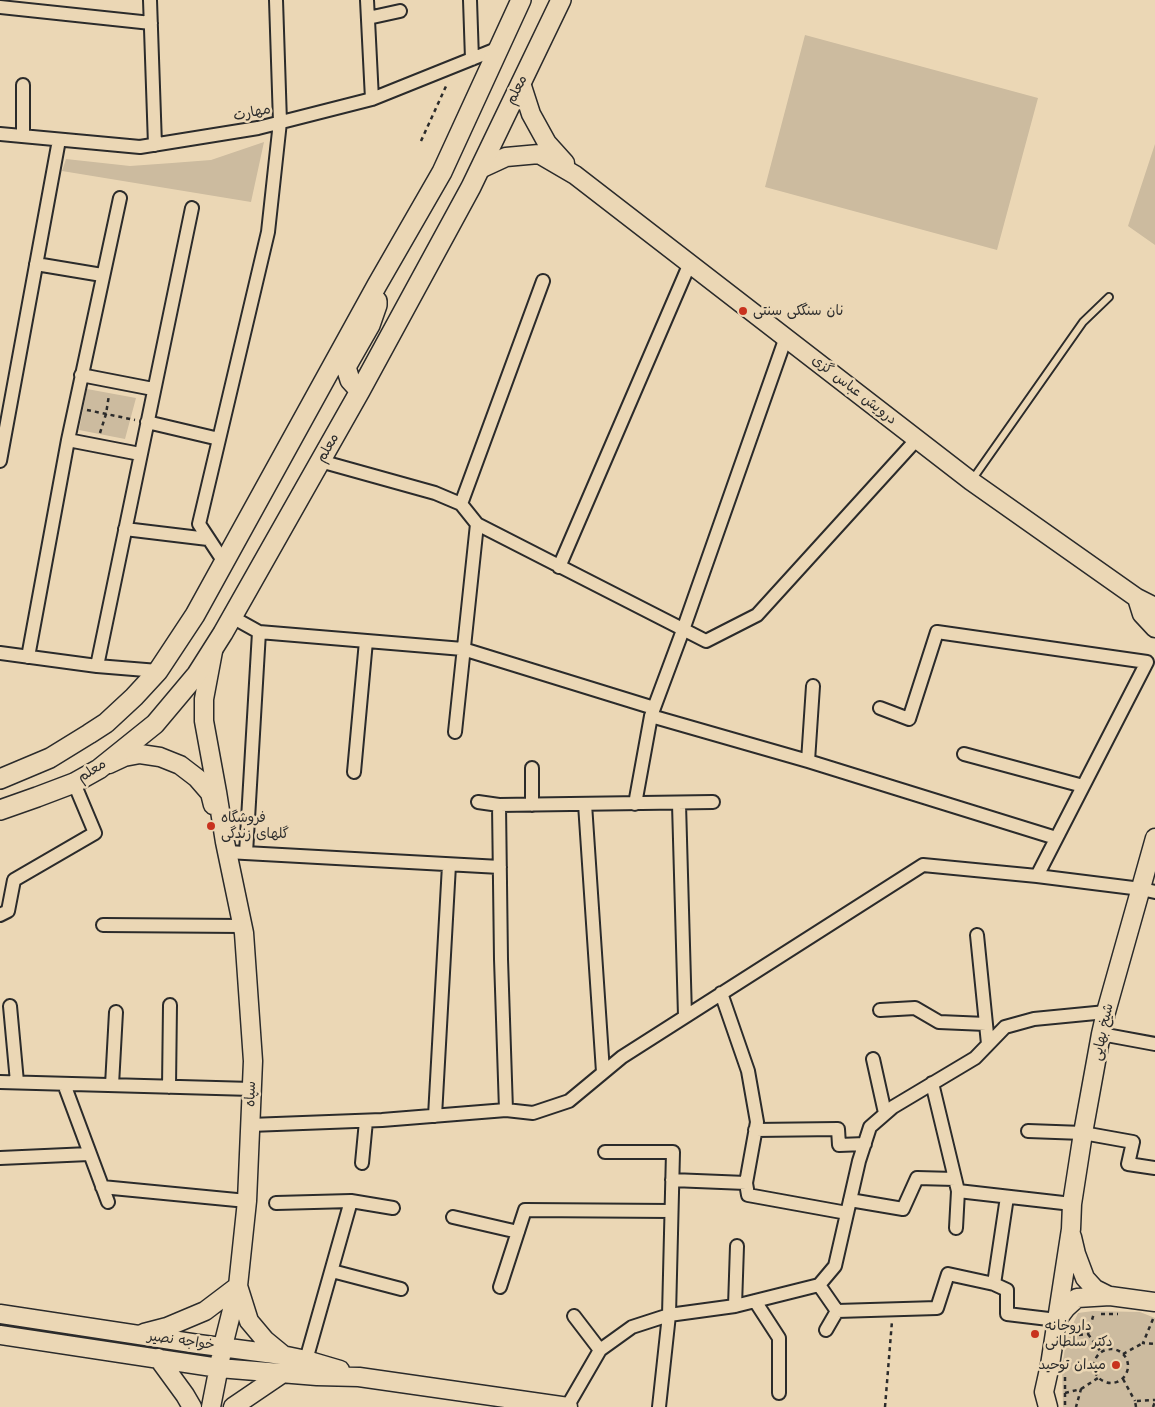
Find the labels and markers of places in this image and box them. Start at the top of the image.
place label: نان سنگکی سنتی [753,303,843,319]
marker: نان سنگکی سنتی [737,305,749,317]
place label: فروشگاه گلهای زندگی [221,810,289,842]
marker: فروشگاه گلهای زندگی [205,820,217,832]
place label: داروخانه دکتر سلطانی [1045,1318,1112,1350]
marker: داروخانه دکتر سلطانی [1029,1328,1041,1340]
place label: میدان توحید [1038,1357,1106,1373]
marker: میدان توحید [1110,1359,1122,1371]

